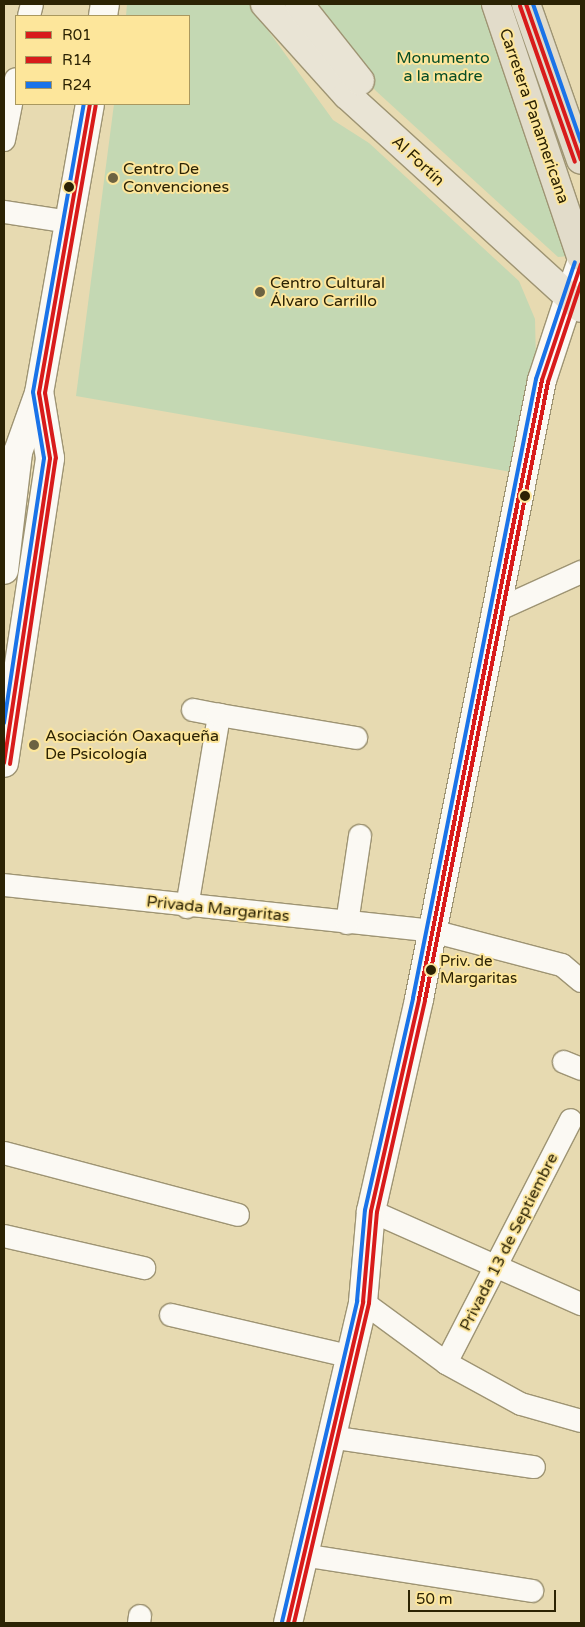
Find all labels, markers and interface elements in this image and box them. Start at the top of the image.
legend [15,15,190,105]
text: R01 [62,26,92,44]
street label: Carretera Panamericana [495,26,573,206]
park label: Monumento a la madre [396,48,490,86]
text: R14 [62,51,92,69]
text: R24 [62,76,92,94]
street label: Al Fortín [388,132,448,190]
place label: Centro De Convenciones [123,159,229,197]
marker: Centro De Convenciones [107,172,119,184]
unlabelled marker [64,182,74,192]
place label: Centro Cultural Álvaro Carrillo [270,273,385,311]
marker: Centro Cultural Álvaro Carrillo [254,286,266,298]
unlabelled marker [520,491,530,501]
place label: Asociación Oaxaqueña De Psicología [45,726,219,764]
marker: Asociación Oaxaqueña De Psicología [27,738,41,752]
street label: Privada Margaritas [146,892,290,926]
place label: Priv. de Margaritas [440,952,517,987]
marker: Priv. de Margaritas [426,965,436,975]
street label: Privada 13 de Septiembre [456,1150,562,1334]
scale bar [410,1580,558,1612]
text: 50 m [416,1590,453,1608]

